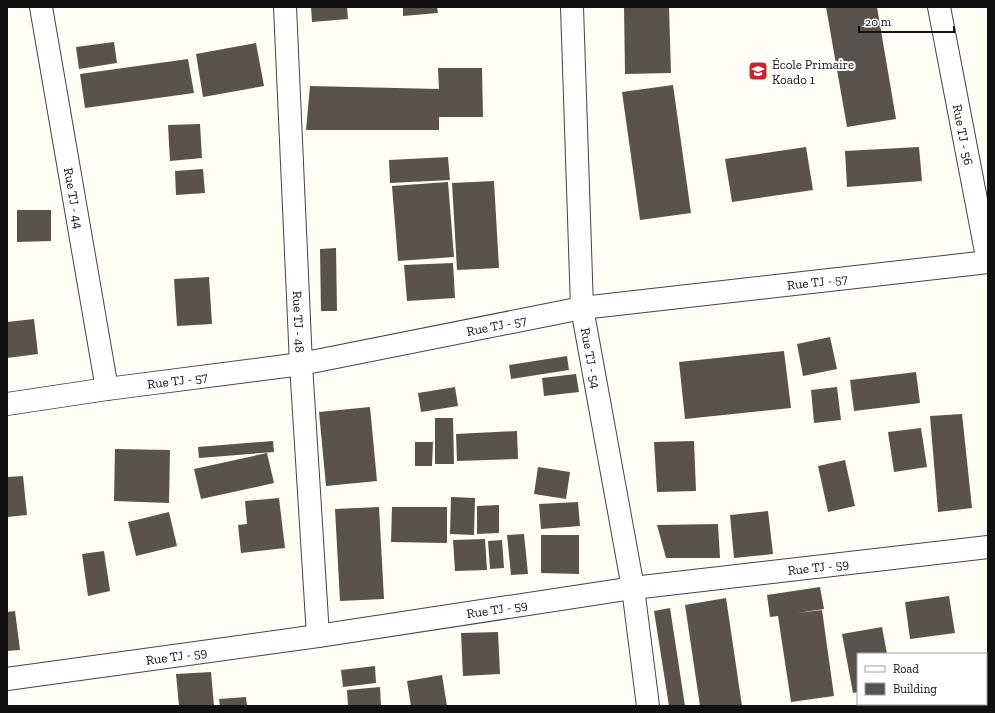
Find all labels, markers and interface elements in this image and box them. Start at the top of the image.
scale bar [859,8,954,34]
text: 20 m [865,15,892,29]
place label: École Primaire Koado 1 [772,57,854,87]
school or university icon: École Primaire Koado 1 [747,60,769,82]
street label: Rue TJ - 56 [950,103,976,167]
street label: Rue TJ - 44 [61,166,86,230]
street label: Rue TJ - 57 [786,271,848,293]
street label: Rue TJ - 48 [290,290,307,353]
street label: Rue TJ - 57 [465,312,528,339]
street label: Rue TJ - 54 [578,326,604,390]
street label: Rue TJ - 57 [146,369,208,392]
street label: Rue TJ - 59 [787,556,850,578]
street label: Rue TJ - 59 [465,597,529,621]
street label: Rue TJ - 59 [145,644,208,668]
legend [857,653,987,705]
text: Road [893,662,919,676]
text: Building [893,682,937,696]

